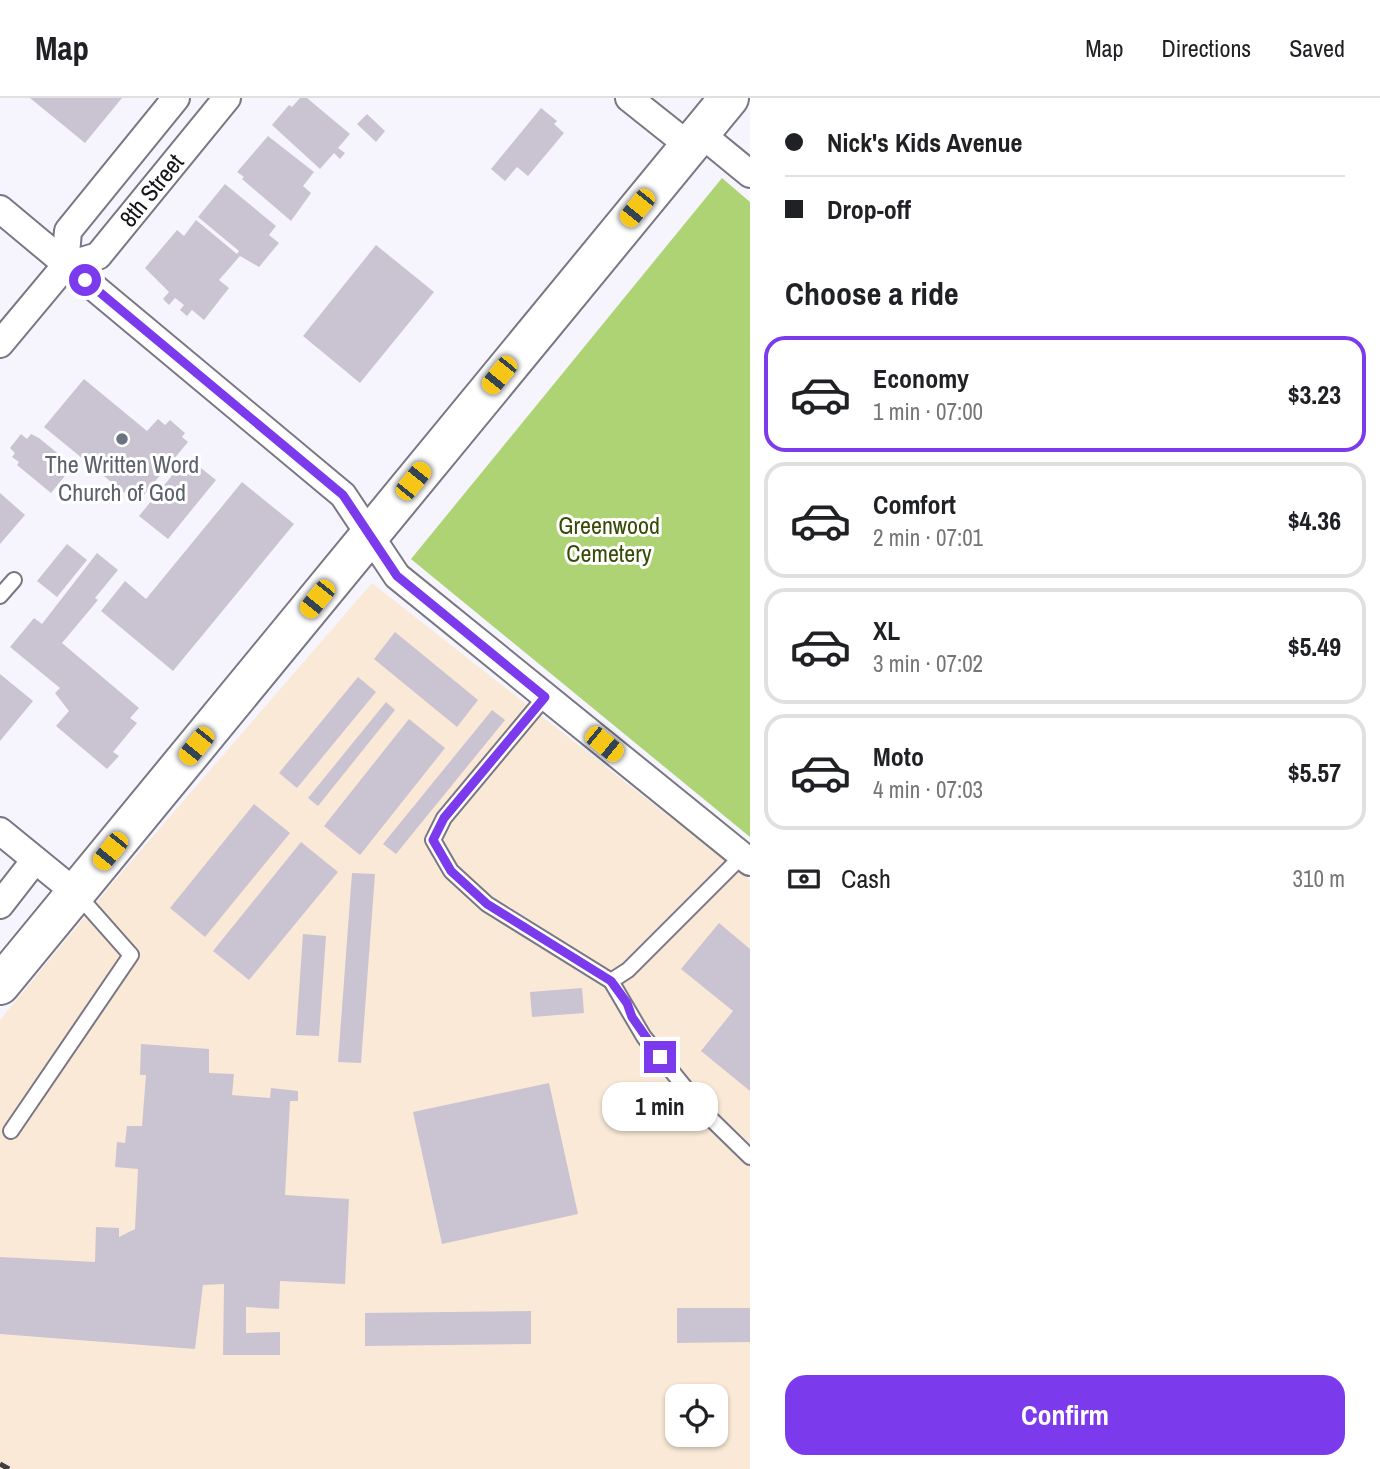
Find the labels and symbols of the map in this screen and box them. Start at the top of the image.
street label: 8th Street [112,146,191,233]
car [616,185,659,231]
route start [69,264,101,296]
car [478,352,521,398]
marker: The Written Word Church of God [114,431,130,447]
place label: The Written Word Church of God [45,448,199,508]
car [392,458,435,504]
park label: Greenwood Cemetery [558,509,660,569]
car [296,576,339,622]
car [175,723,218,769]
car [582,723,627,765]
car [89,828,132,874]
route end [644,1041,676,1073]
callout: 1 min [602,1082,718,1130]

